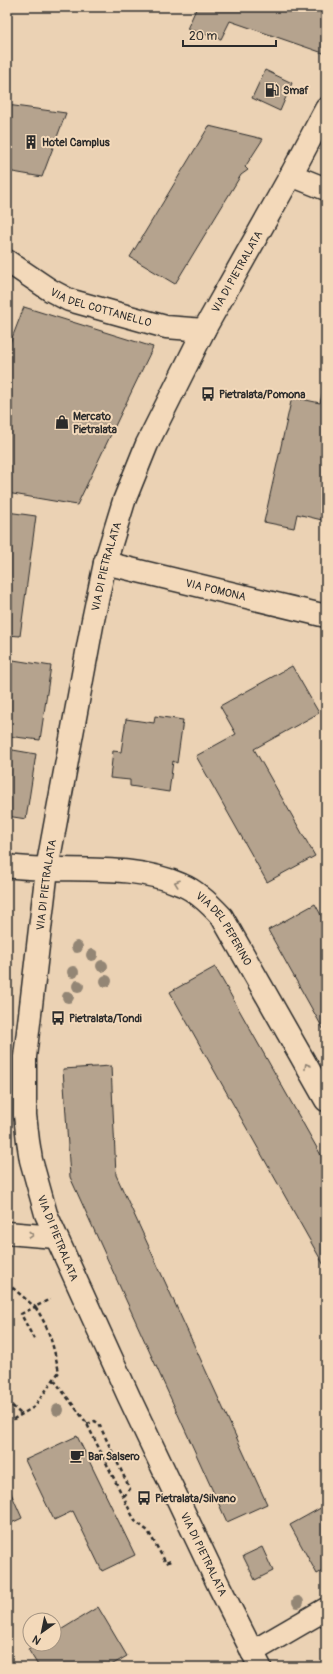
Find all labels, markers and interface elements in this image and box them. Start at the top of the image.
scale bar [183,22,276,48]
text: 20 m [189,29,218,44]
fuel station icon: Smaf [264,82,280,98]
place label: Smaf [283,84,309,97]
building icon: Hotel Camplus [23,134,39,150]
place label: Hotel Camplus [42,136,110,149]
street label: VIA DI PIETRALATA [209,229,265,315]
street label: VIA DEL COTTANELLO [48,285,153,330]
bus stop icon: Pietralata/Pomona [200,386,216,402]
place label: Pietralata/Pomona [219,388,305,401]
place label: Mercato Pietralata [73,410,117,436]
shop icon: Mercato Pietralata [54,414,70,430]
street label: VIA DI PIETRALATA [89,521,124,612]
street label: VIA POMONA [184,577,247,604]
street label: VIA DI PIETRALATA [34,838,59,931]
one-way arrow [174,880,181,888]
street label: VIA DEL PEPERINO [193,889,254,968]
bus stop icon: Pietralata/Tondi [50,1010,66,1026]
place label: Pietralata/Tondi [69,1012,142,1025]
one-way arrow [304,1063,311,1070]
street label: VIA DI PIETRALATA [34,1193,81,1283]
one-way arrow [28,1231,34,1240]
cafe icon: Bar Salsero [69,1448,85,1464]
place label: Bar Salsero [88,1450,140,1463]
bus stop icon: Pietralata/Silvano [136,1490,152,1506]
place label: Pietralata/Silvano [155,1492,236,1505]
street label: VIA DI PIETRALATA [178,1510,229,1598]
north arrow [22,1612,62,1652]
text: N [30,1632,43,1647]

